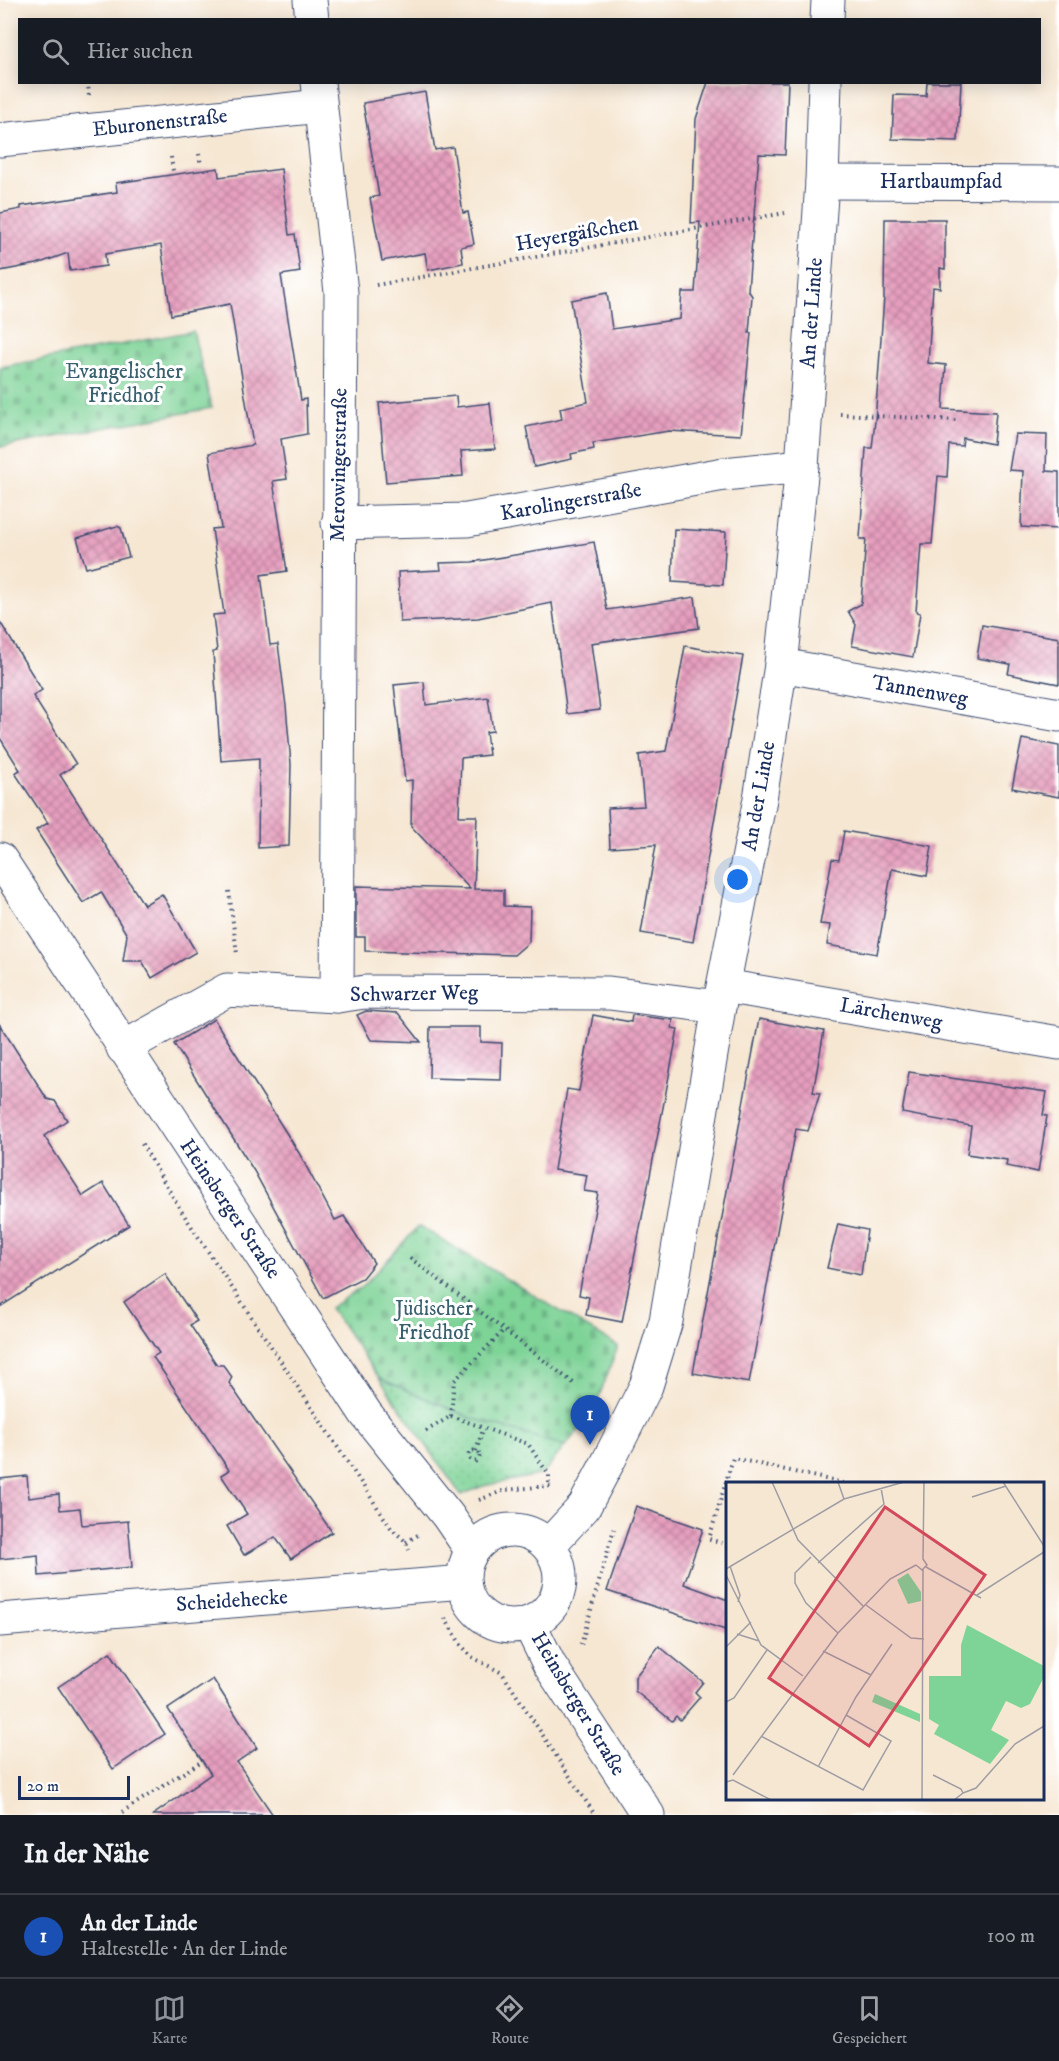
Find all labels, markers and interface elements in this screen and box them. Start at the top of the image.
search box [18,18,1041,84]
icon: search [39,35,72,68]
text: Hier suchen [87,38,193,65]
street label: Eburonenstraße [91,103,229,143]
street label: Hartbaumpfad [880,169,1003,195]
street label: Heyergäßchen [514,210,640,258]
street label: An der Linde [795,256,829,369]
park label: Evangelischer Friedhof [65,359,183,409]
street label: Merowingerstraße [325,387,353,542]
street label: Karolingerstraße [498,477,644,527]
street label: Tannenweg [870,670,971,712]
street label: An der Linde [737,739,781,853]
your location [723,865,752,894]
street label: Schwarzer Weg [350,980,479,1008]
street label: Lärchenweg [838,992,945,1036]
street label: Heinsberger Straße [174,1134,286,1284]
park label: Jüdischer Friedhof [393,1296,473,1346]
pin: 1 [570,1396,610,1445]
inset map [726,1482,1044,1800]
street label: Scheidehecke [175,1584,289,1618]
street label: Heinsberger Straße [525,1628,631,1781]
scale bar [18,1773,130,1800]
text: 20 m [27,1776,59,1796]
text: In der Nähe [24,1838,149,1871]
text: An der Linde [81,1910,197,1937]
text: 1 [40,1924,47,1949]
text: 100 m [987,1924,1035,1949]
text: Haltestelle · An der Linde [81,1937,288,1962]
tab: Karte [152,1992,188,2048]
tab: Route [491,1992,529,2048]
tab: Gespeichert [832,1992,907,2048]

